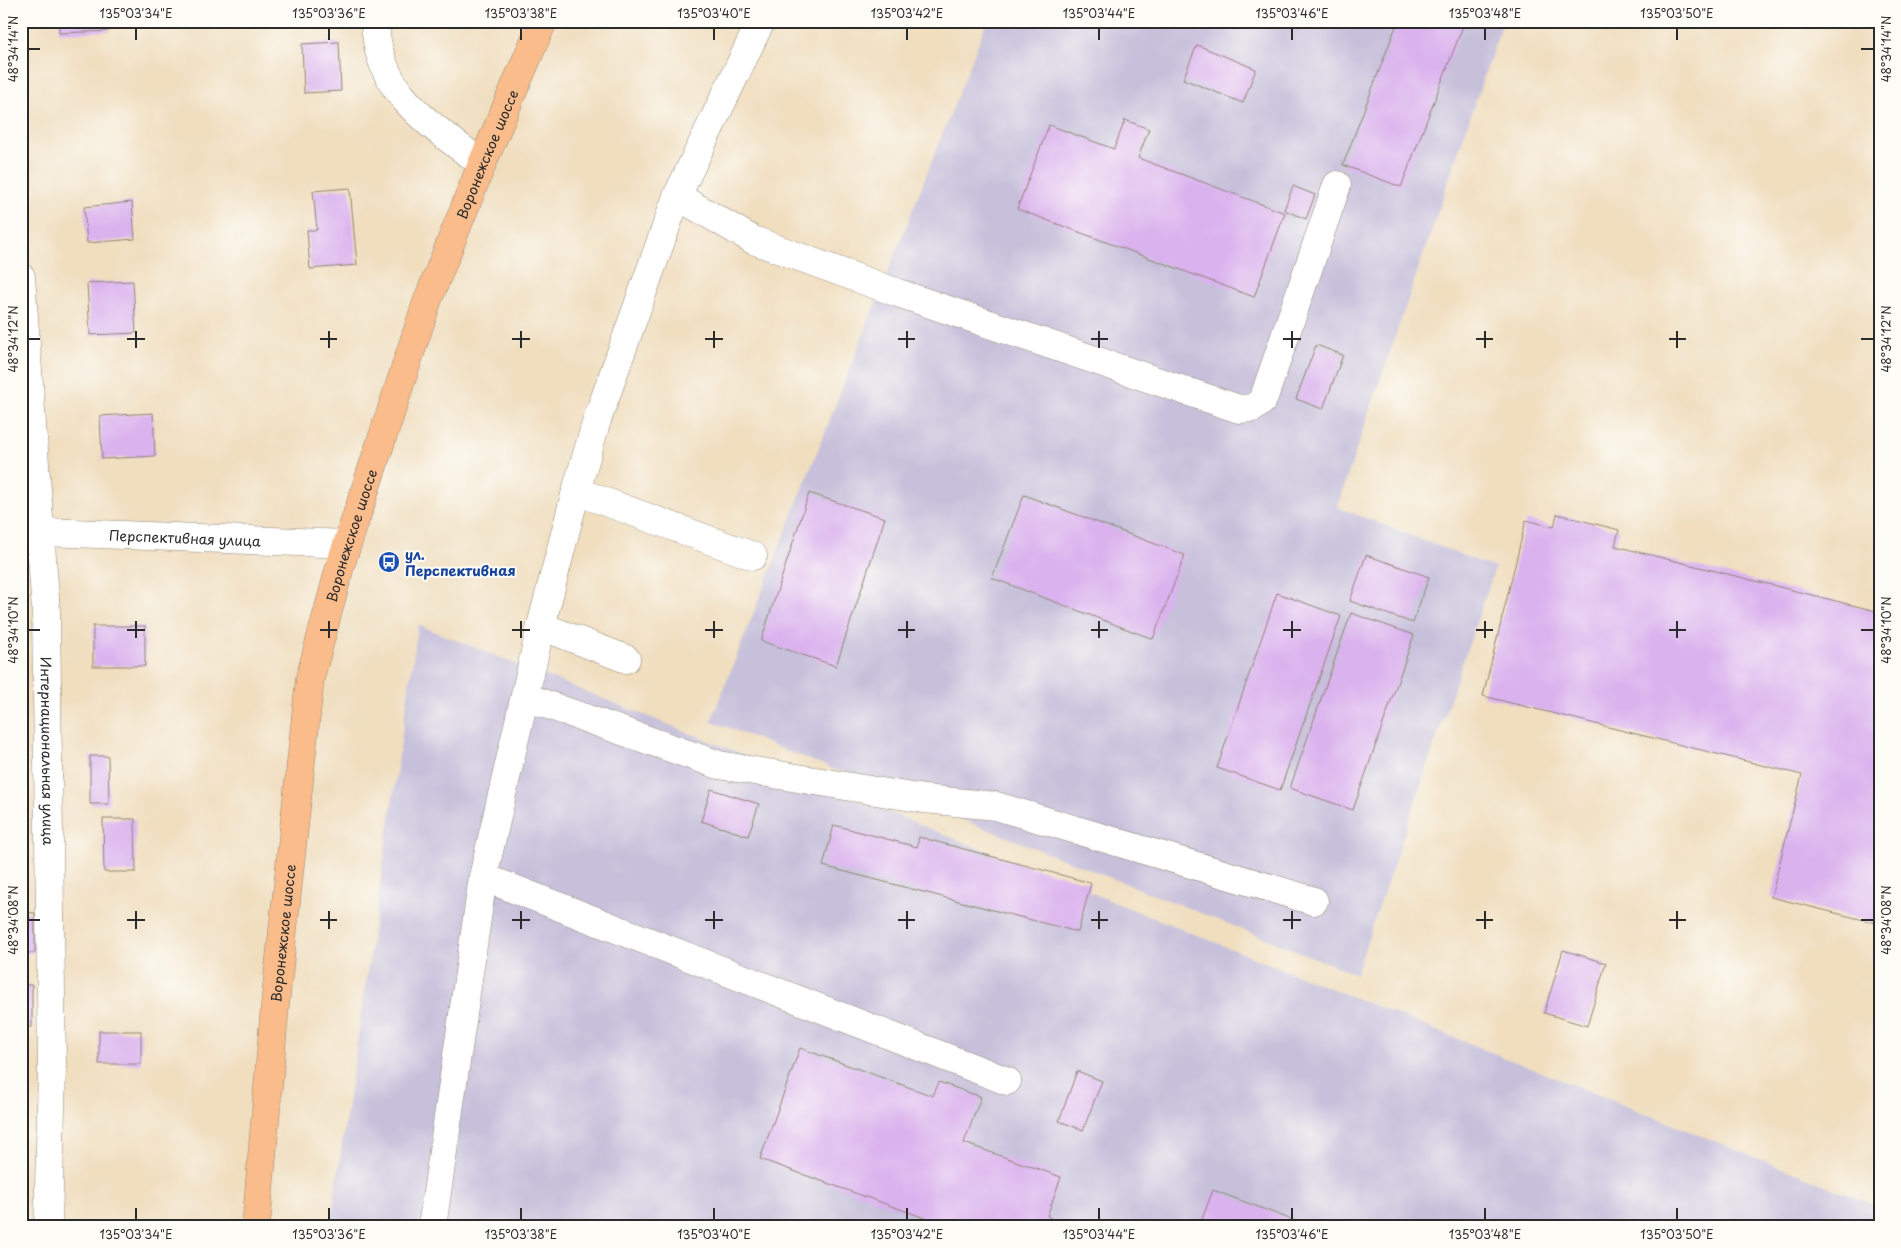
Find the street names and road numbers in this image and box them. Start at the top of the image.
street label: Воронежское шоссе [451,86,523,222]
street label: Воронежское шоссе [320,466,382,604]
street label: Перспективная улица [108,524,261,551]
street label: Интернациональная улица [36,657,60,846]
street label: Воронежское шоссе [265,863,300,1003]

